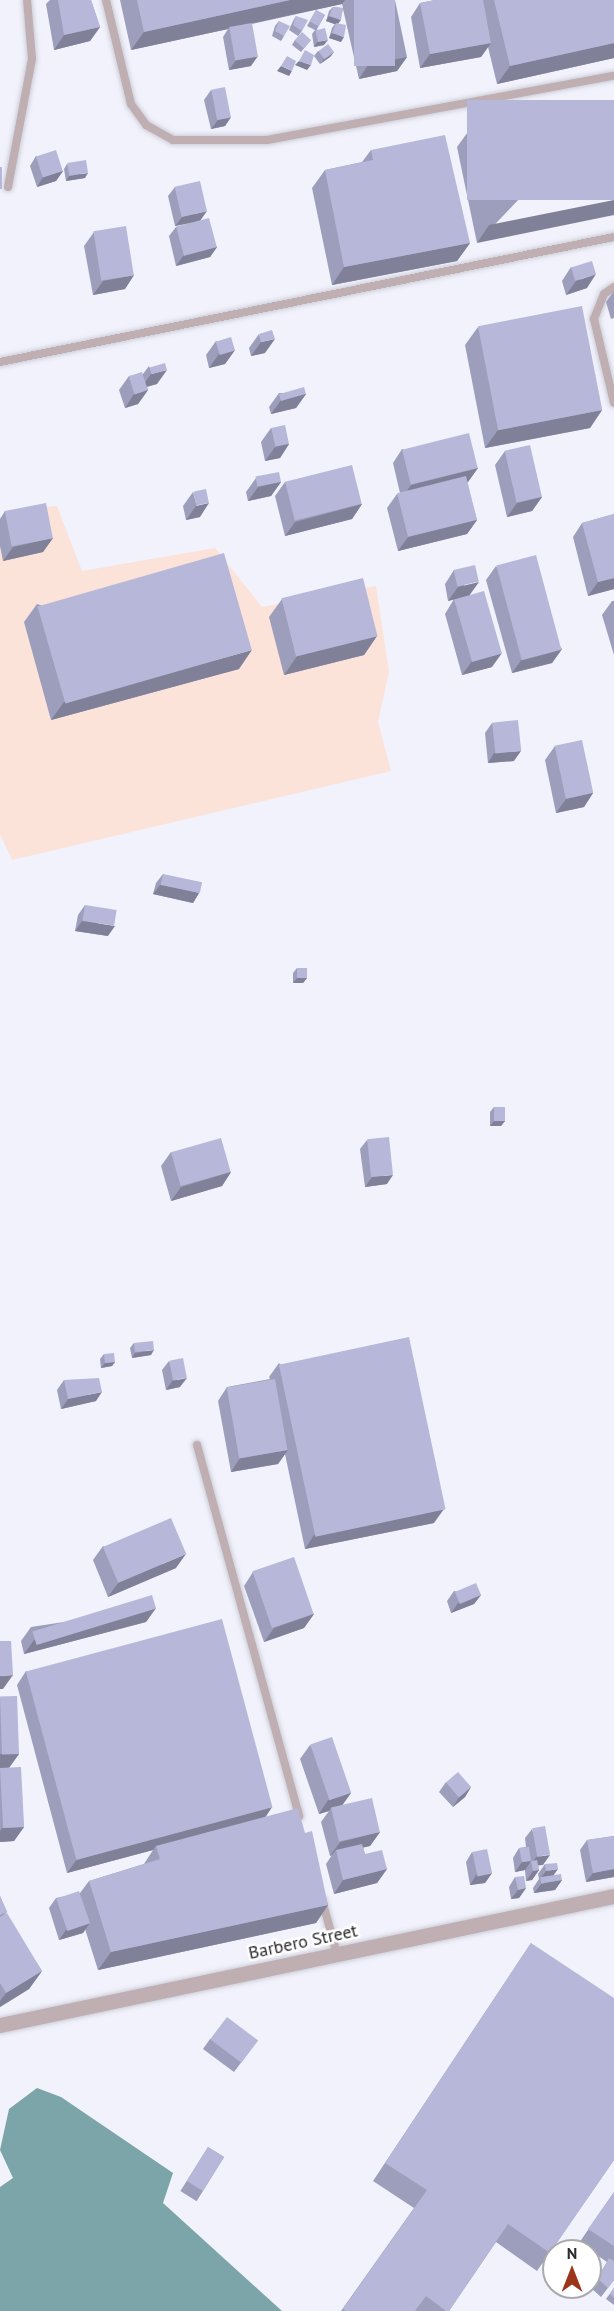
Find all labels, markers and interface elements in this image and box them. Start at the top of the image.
street label: Barbero Street [246,1920,360,1964]
north arrow [542,2239,602,2299]
text: N [567,2243,577,2263]

